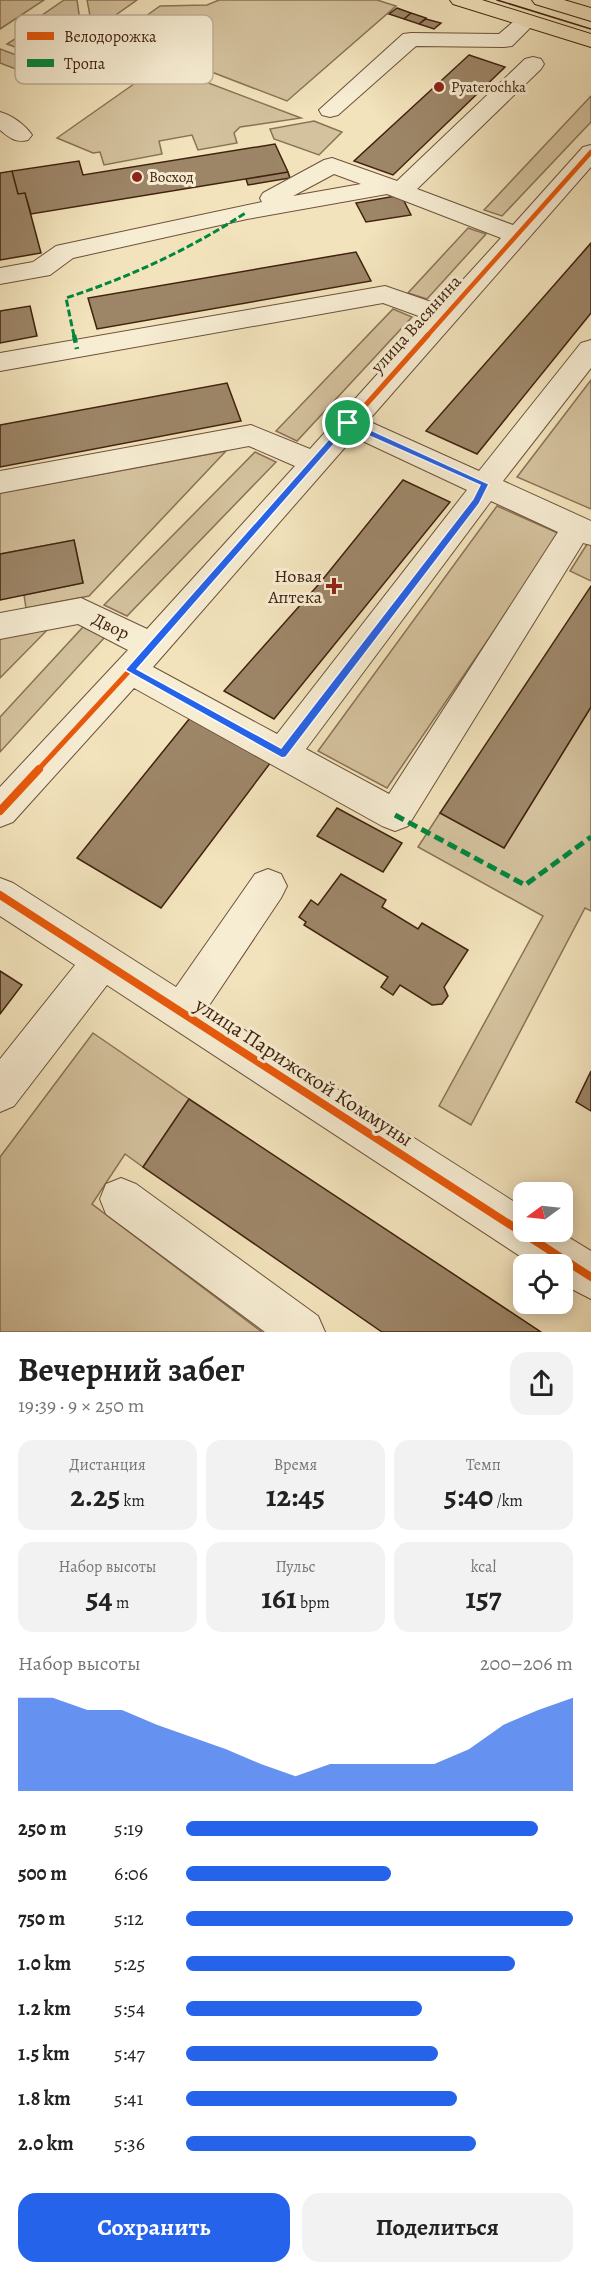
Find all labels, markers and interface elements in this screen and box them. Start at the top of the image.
legend [15,15,213,84]
text: Велодорожка [64,26,157,48]
text: Тропа [64,53,106,75]
place label: Pyaterochka [451,77,526,97]
marker: Pyaterochka [432,80,446,94]
place label: Восход [149,167,194,187]
marker: Восход [130,170,144,184]
street label: улица Васянина [365,269,467,379]
pin [322,397,373,448]
icon: arrive [331,406,364,439]
place label: Новая Аптека [267,564,323,609]
marker: Новая Аптека [327,579,341,593]
street label: Двор [88,607,134,645]
street label: улица Парижской Коммуны [189,990,418,1153]
north arrow [513,1182,573,1242]
map controls [513,1182,573,1314]
button: locate [513,1254,573,1314]
text: Вечерний забег [18,1347,245,1392]
button: share [510,1352,573,1415]
text: 19:39 · 9 × 250 m [18,1392,145,1419]
text: Дистанция [69,1454,146,1476]
text: Время [274,1454,317,1476]
text: Темп [466,1454,501,1476]
text: 2.25 [70,1476,120,1516]
text: 12:45 [266,1476,325,1516]
text: 5:40 [444,1476,493,1516]
text: km [120,1490,145,1512]
text: /km [493,1490,523,1512]
text: Набор высоты [58,1556,157,1578]
text: Пульс [275,1556,316,1578]
text: kcal [471,1556,496,1578]
text: 54 [86,1578,113,1618]
text: 161 [261,1578,297,1618]
text: 157 [465,1578,502,1618]
text: m [113,1592,129,1614]
text: bpm [297,1592,330,1614]
text: Набор высоты [18,1650,141,1677]
text: 200–206 m [480,1650,573,1677]
text: 250 m [18,1815,67,1842]
text: 5:19 [114,1815,143,1842]
text: 500 m [18,1860,67,1887]
text: 6:06 [114,1860,148,1887]
text: 750 m [18,1905,65,1932]
text: 5:12 [114,1905,144,1932]
text: 1.0 km [18,1950,71,1977]
text: 5:25 [114,1950,145,1977]
text: 1.2 km [18,1995,71,2022]
text: 5:54 [114,1995,145,2022]
text: 1.5 km [18,2040,70,2067]
text: 5:47 [114,2040,145,2067]
text: 1.8 km [18,2085,71,2112]
text: 5:41 [114,2085,143,2112]
text: 2.0 km [18,2130,74,2157]
text: 5:36 [114,2130,145,2157]
button: Сохранить [18,2193,290,2262]
button: Поделиться [302,2193,573,2262]

